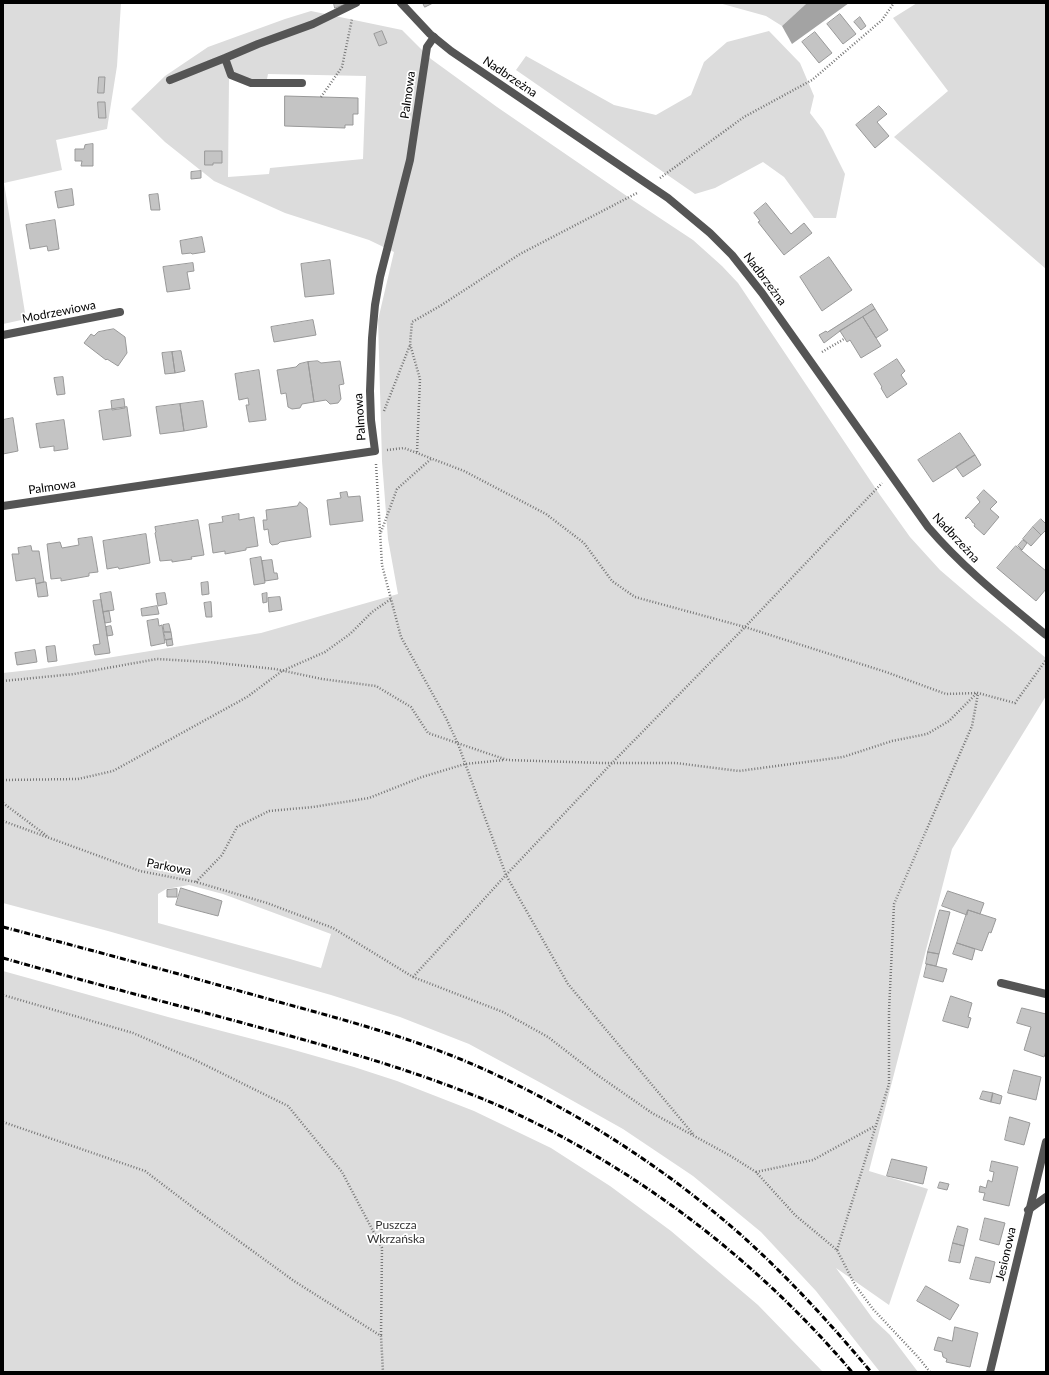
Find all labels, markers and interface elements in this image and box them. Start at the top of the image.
street label: Nadbrzeżna [480,54,540,100]
street label: Palmowa [398,70,418,120]
street label: Nadbrzeżna [740,250,790,308]
street label: Modrzewiowa [21,298,97,326]
street label: Palmowa [351,393,369,441]
street label: Palmowa [27,477,77,497]
street label: Nadbrzeżna [929,510,983,566]
street label: Parkowa [145,856,193,878]
park label: Puszcza Wkrzańska [367,1218,425,1246]
street label: Jesionowa [993,1226,1019,1282]

